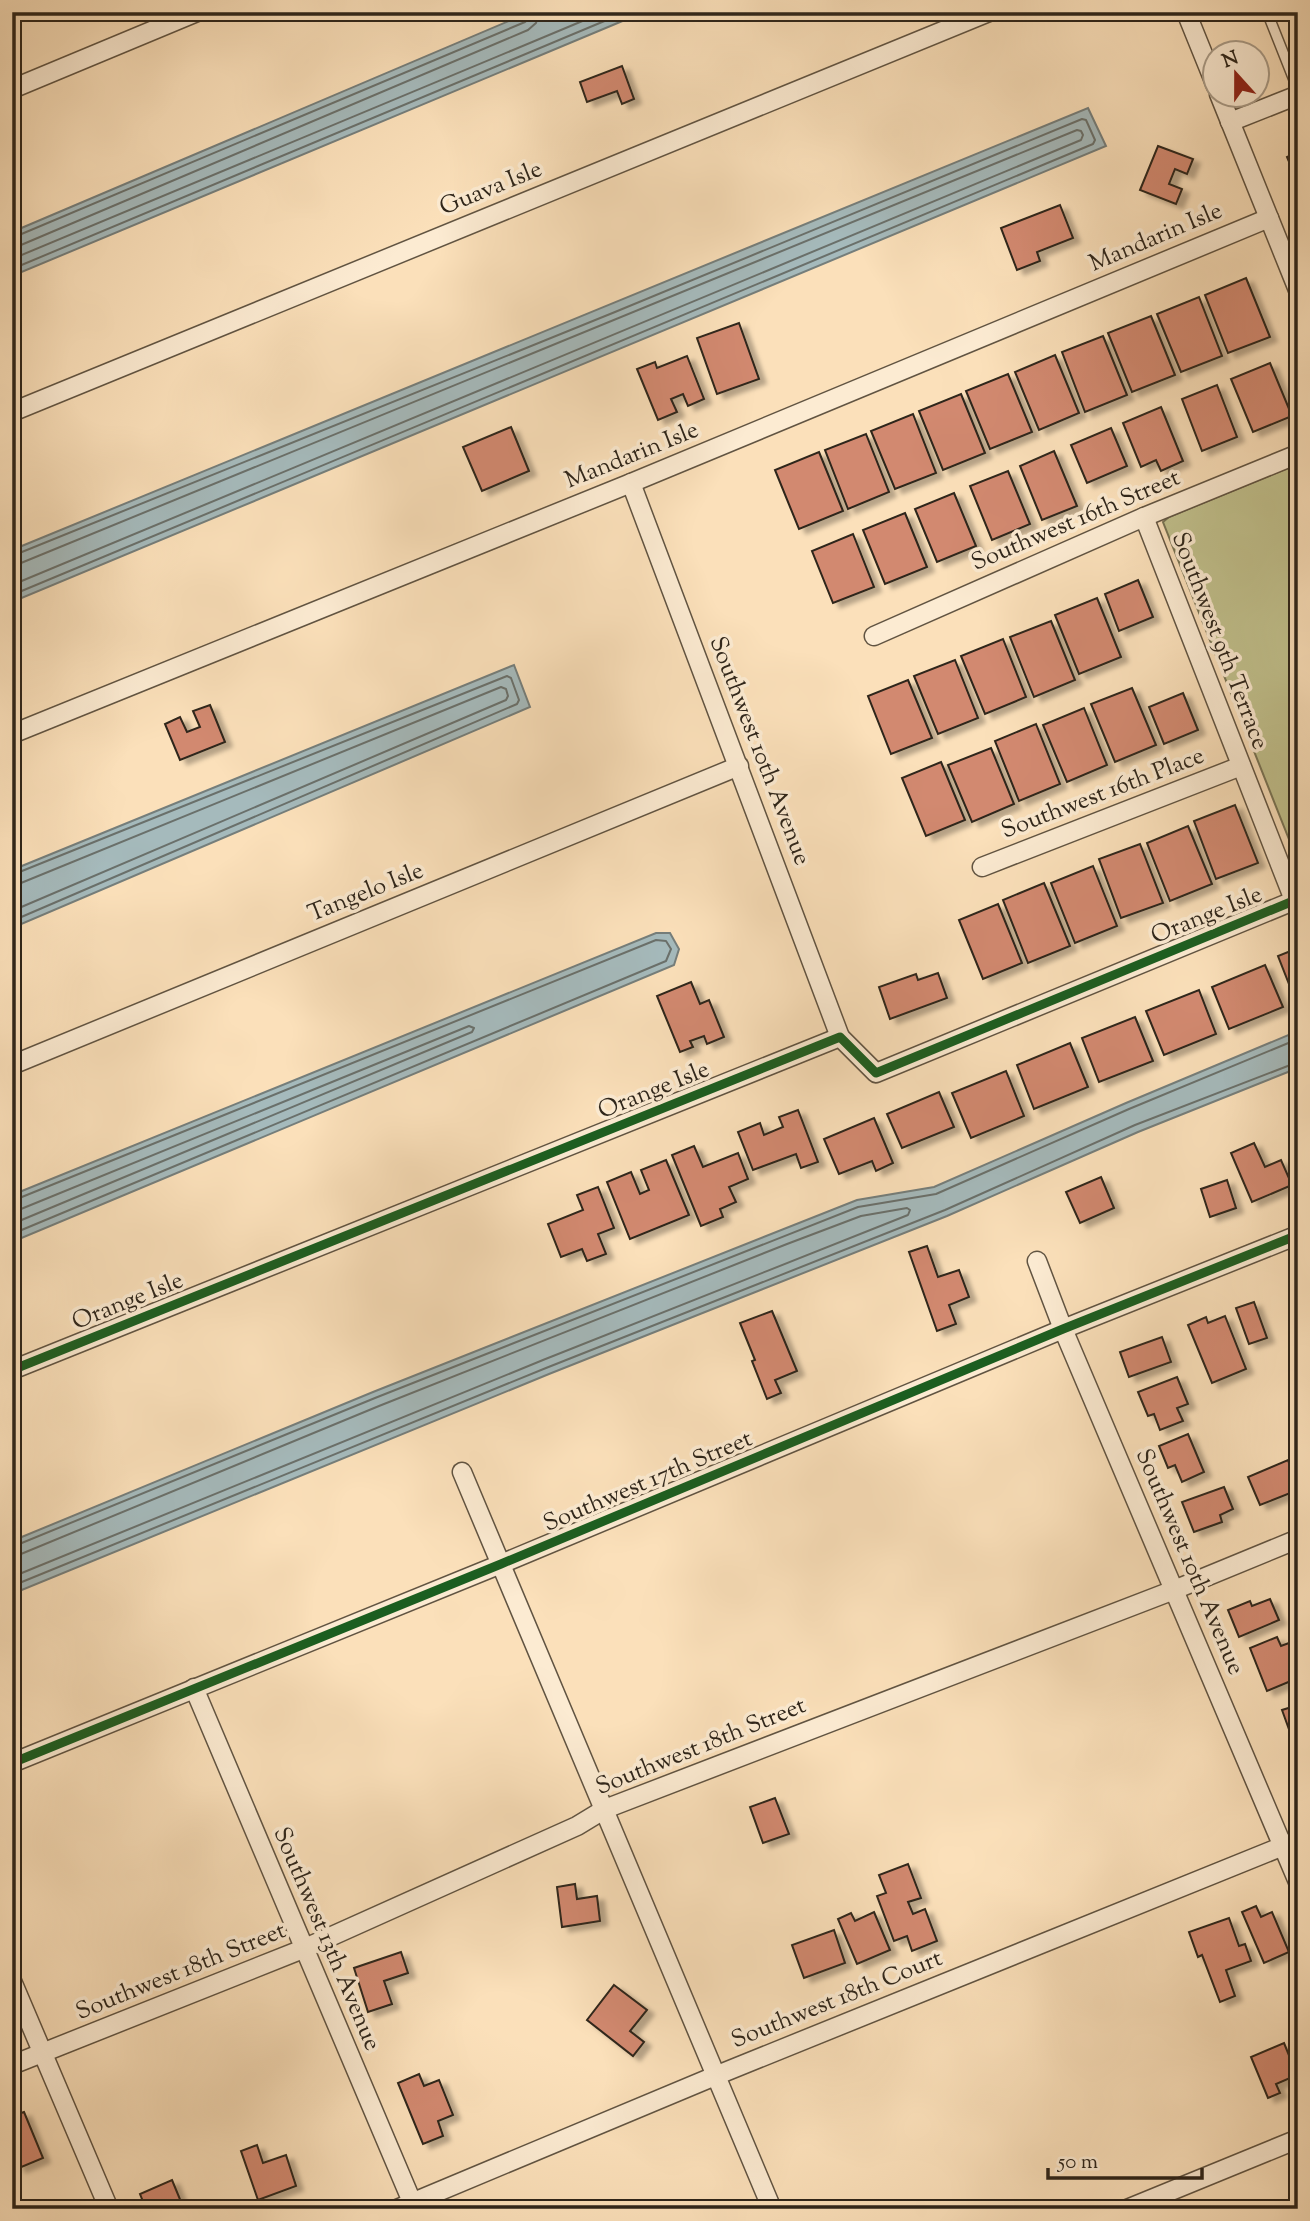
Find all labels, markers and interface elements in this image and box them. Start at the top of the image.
north arrow [1202,38,1272,108]
text: N [1219,45,1243,76]
street label: Guava Isle [435,153,547,225]
street label: Mandarin Isle [1084,195,1228,281]
street label: Mandarin Isle [560,414,704,498]
street label: Southwest 16th Street [966,462,1186,580]
street label: Southwest 9th Terrace [1162,527,1276,755]
street label: Southwest 10th Avenue [700,632,818,870]
street label: Southwest 16th Place [997,740,1209,848]
street label: Tangelo Isle [303,854,429,932]
street label: Orange Isle [1146,878,1268,954]
street label: Orange Isle [593,1053,715,1129]
street label: Orange Isle [67,1264,189,1340]
street label: Southwest 17th Street [538,1423,758,1541]
street label: Southwest 10th Avenue [1126,1444,1252,1680]
street label: Southwest 18th Street [591,1689,811,1805]
street label: Southwest 13th Avenue [264,1822,388,2056]
street label: Southwest 18th Street [71,1914,291,2030]
street label: Southwest 18th Court [726,1942,948,2058]
scale bar [1048,2137,1202,2181]
text: 50 m [1057,2148,1098,2178]

